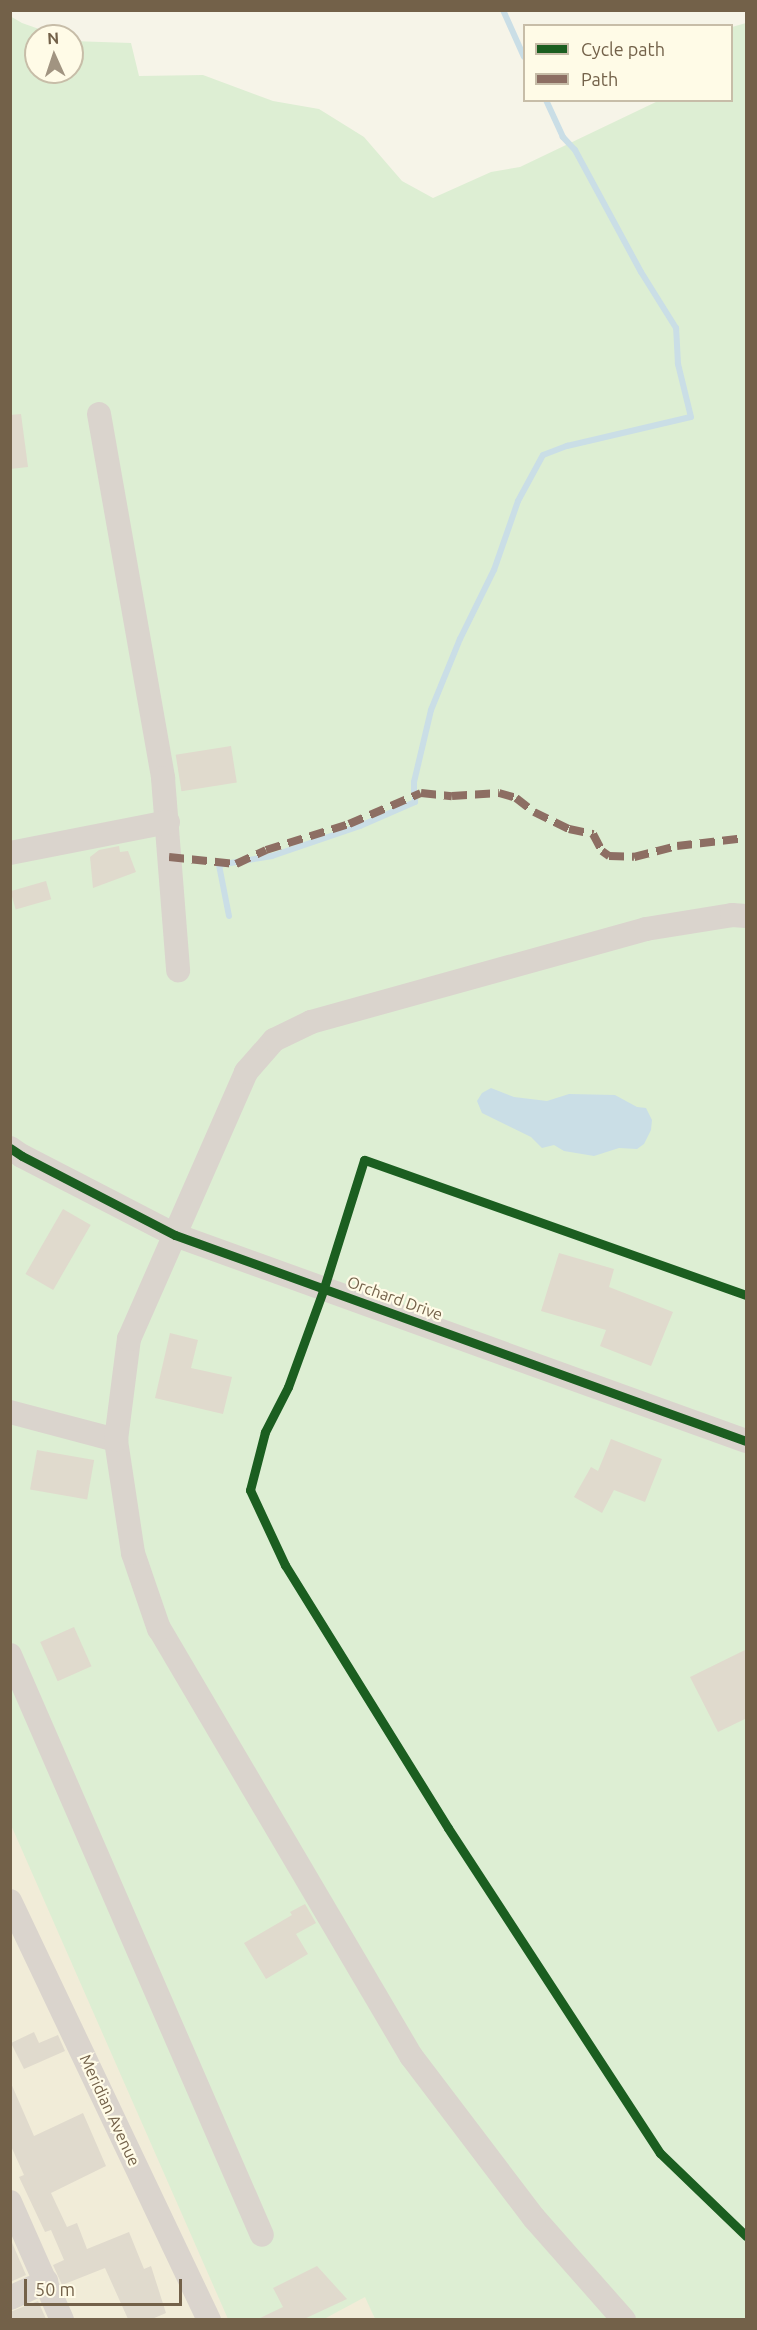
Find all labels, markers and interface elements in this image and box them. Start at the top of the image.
north arrow [24,24,84,84]
legend [523,24,733,102]
text: N [47,29,60,47]
text: Cycle path [581,39,665,59]
text: Path [581,69,618,89]
street label: Orchard Drive [345,1272,445,1324]
street label: Meridian Avenue [76,2051,144,2169]
scale bar [27,2267,184,2305]
text: 50 m [35,2279,75,2299]

